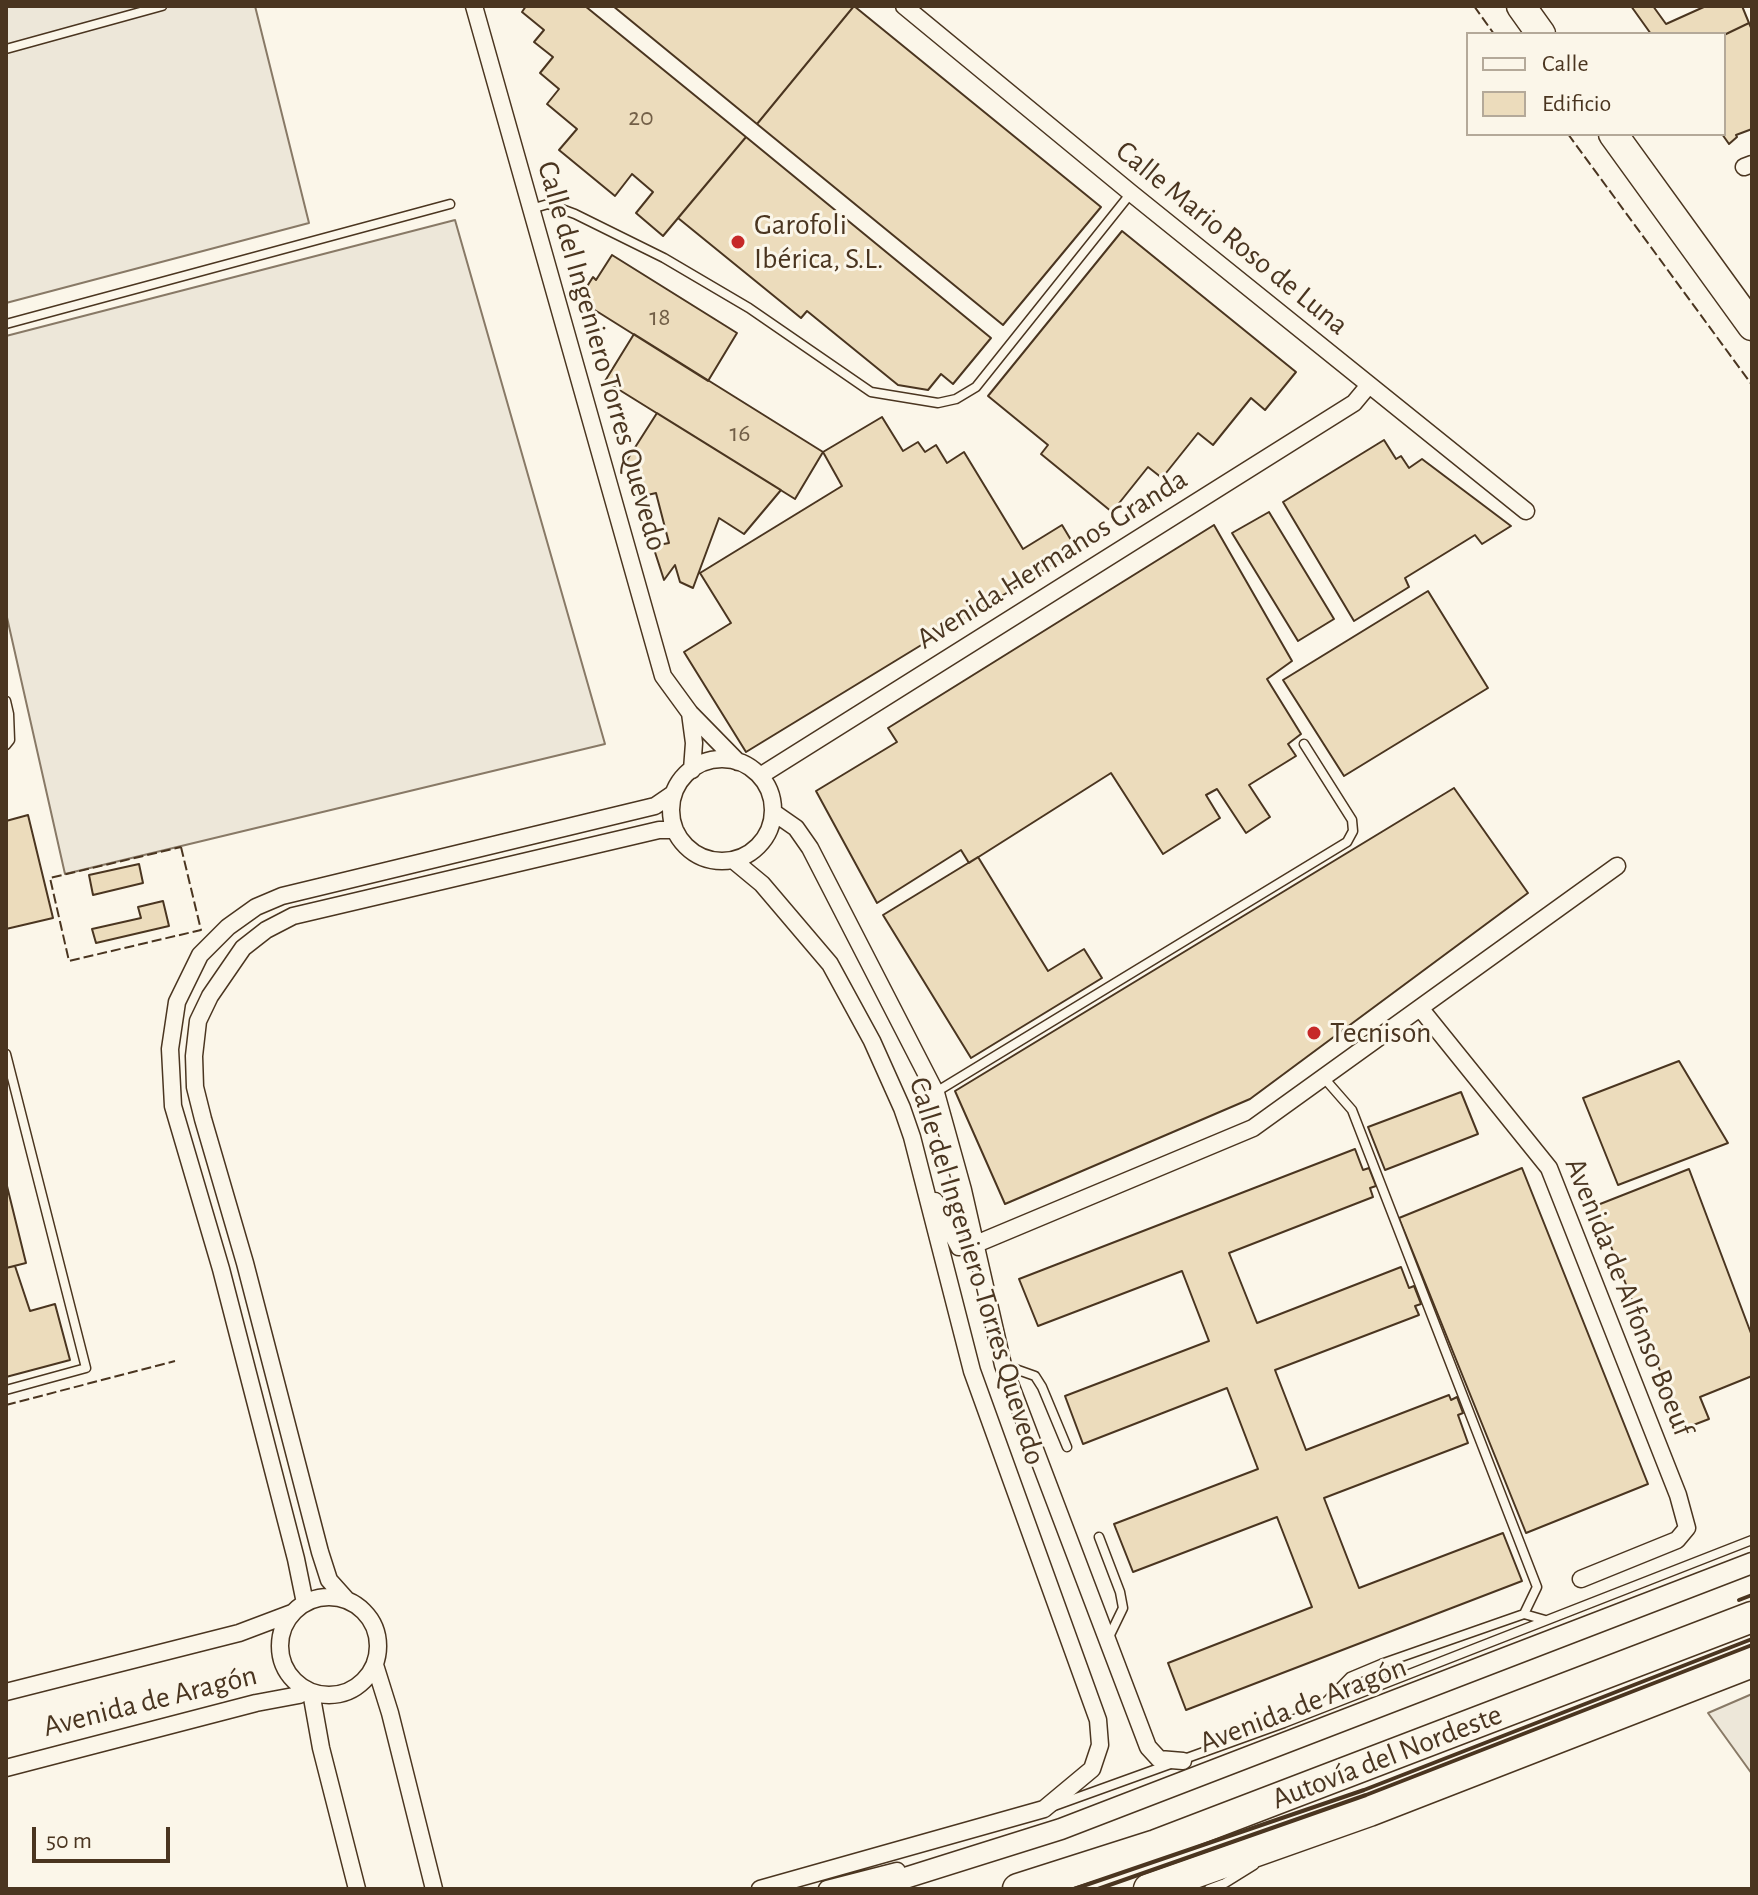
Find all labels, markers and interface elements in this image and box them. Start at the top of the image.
legend [1466,32,1726,136]
text: Calle [1542,52,1589,76]
text: Edificio [1542,92,1611,116]
house number: 20 [628,101,654,133]
street label: Calle Mario Roso de Luna [1108,133,1356,343]
street label: Calle del Ingeniero Torres Quevedo [529,157,675,555]
place label: Garofoli Ibérica, S.L. [754,207,884,278]
marker: Garofoli Ibérica, S.L. [729,233,747,251]
house number: 18 [649,301,671,333]
house number: 16 [729,417,751,449]
street label: Avenida Hermanos Granda [910,461,1194,657]
place label: Tecnison [1330,1015,1432,1051]
marker: Tecnison [1305,1024,1323,1042]
street label: Calle del Ingeniero Torres Quevedo [901,1073,1053,1469]
street label: Avenida de Alfonso Boeuf [1557,1153,1701,1441]
street label: Avenida de Aragón [1194,1649,1412,1761]
street label: Avenida de Aragón [39,1657,261,1745]
street label: Autovía del Nordeste [1267,1697,1507,1817]
scale bar [36,1811,174,1861]
text: 50 m [46,1829,92,1853]

